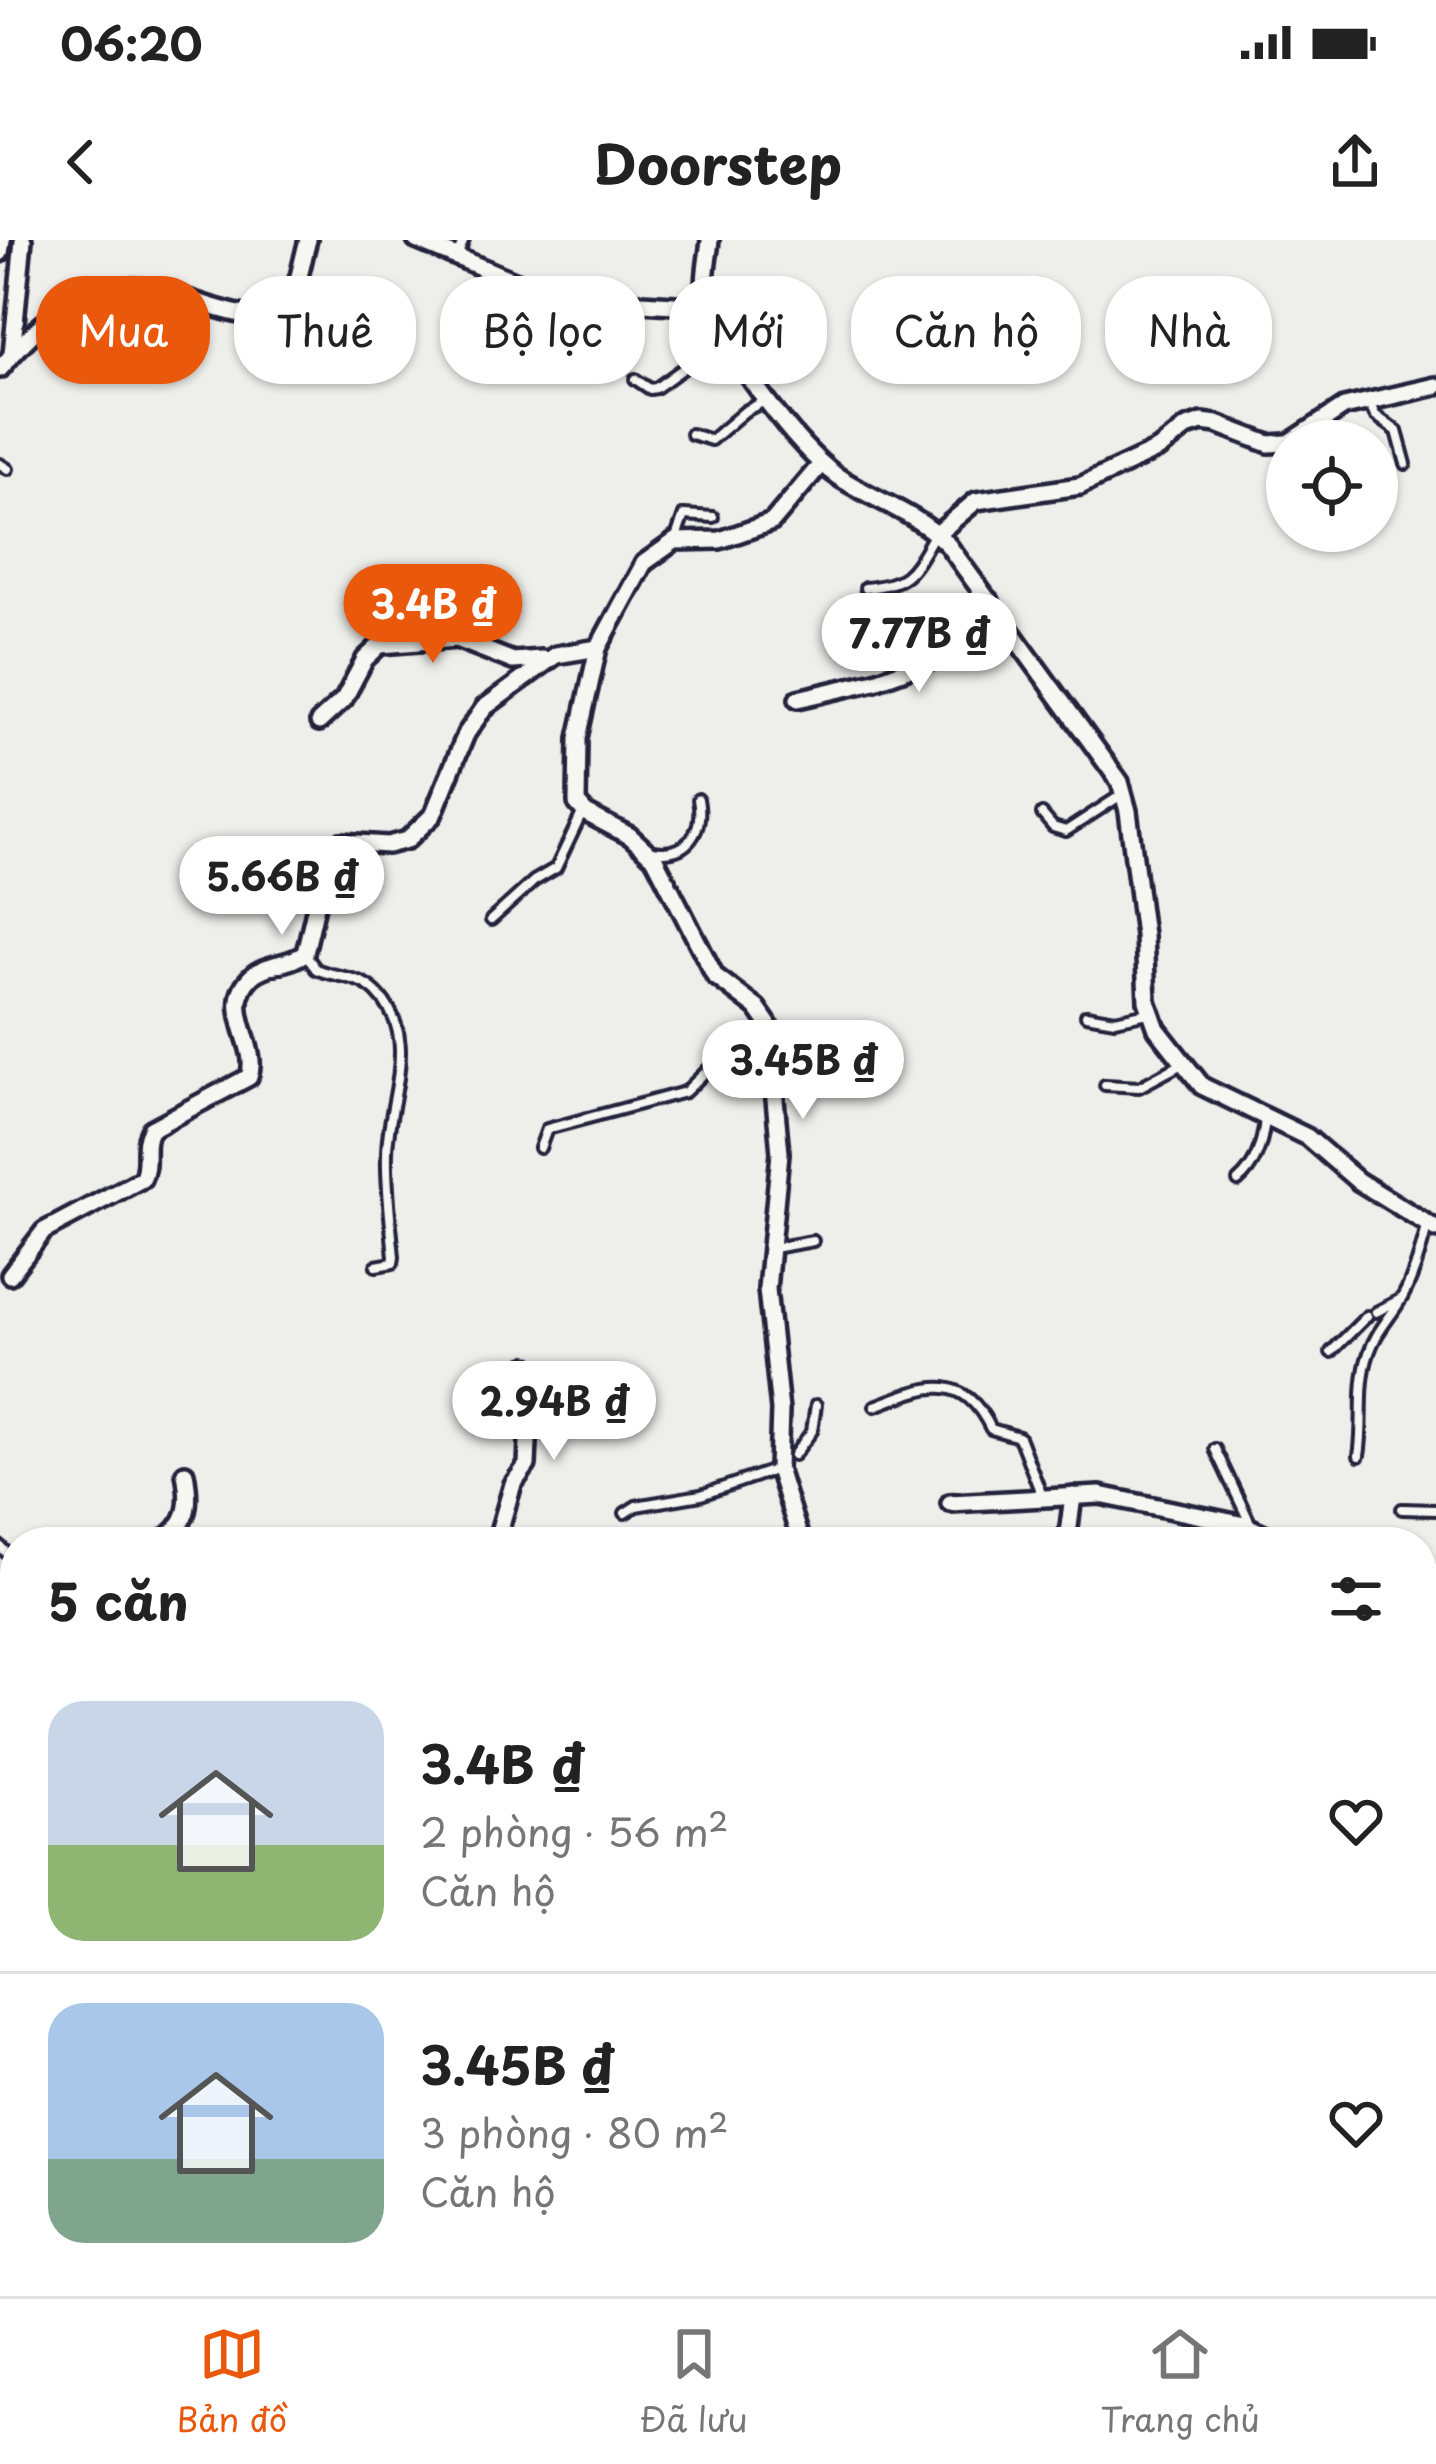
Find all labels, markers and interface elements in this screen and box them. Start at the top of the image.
text: 06:20 [60,8,203,76]
text: Doorstep [594,122,842,203]
icon: back [48,129,114,195]
icon: share [1322,129,1388,195]
chip: Mua [36,276,210,384]
chip: Thuê [234,276,416,384]
chip: Bộ lọc [440,276,645,384]
chip: Mới [669,276,827,384]
chip: Căn hộ [851,276,1081,384]
chip: Nhà [1105,276,1272,384]
map controls [1266,420,1398,552]
button: locate [1266,420,1398,552]
pin: 3.4B ₫ [335,564,531,666]
text: 3.4B ₫ [370,573,496,632]
pin: 7.77B ₫ [808,593,1030,695]
text: 7.77B ₫ [849,602,989,661]
pin: 5.66B ₫ [171,836,393,938]
text: 5.66B ₫ [206,845,358,904]
pin: 3.45B ₫ [692,1020,914,1122]
text: 3.45B ₫ [729,1029,877,1088]
pin: 2.94B ₫ [443,1361,665,1463]
text: 2.94B ₫ [479,1370,629,1429]
text: 5 căn [48,1561,189,1638]
icon: filters [1323,1566,1389,1632]
text: 3.4B ₫ [420,1724,584,1801]
icon: home [144,1749,288,1893]
icon: heart [1323,1788,1389,1854]
text: 2 phòng · 56 m² [420,1801,729,1860]
text: Căn hộ [420,1860,556,1919]
text: 3.45B ₫ [420,2025,614,2102]
icon: home [144,2051,288,2195]
icon: heart [1323,2090,1389,2156]
text: 3 phòng · 80 m² [420,2102,729,2161]
text: Căn hộ [420,2161,556,2220]
tab: Bản đồ [176,2321,287,2443]
tab: Đã lưu [640,2321,748,2443]
tab: Trang chủ [1101,2321,1260,2443]

